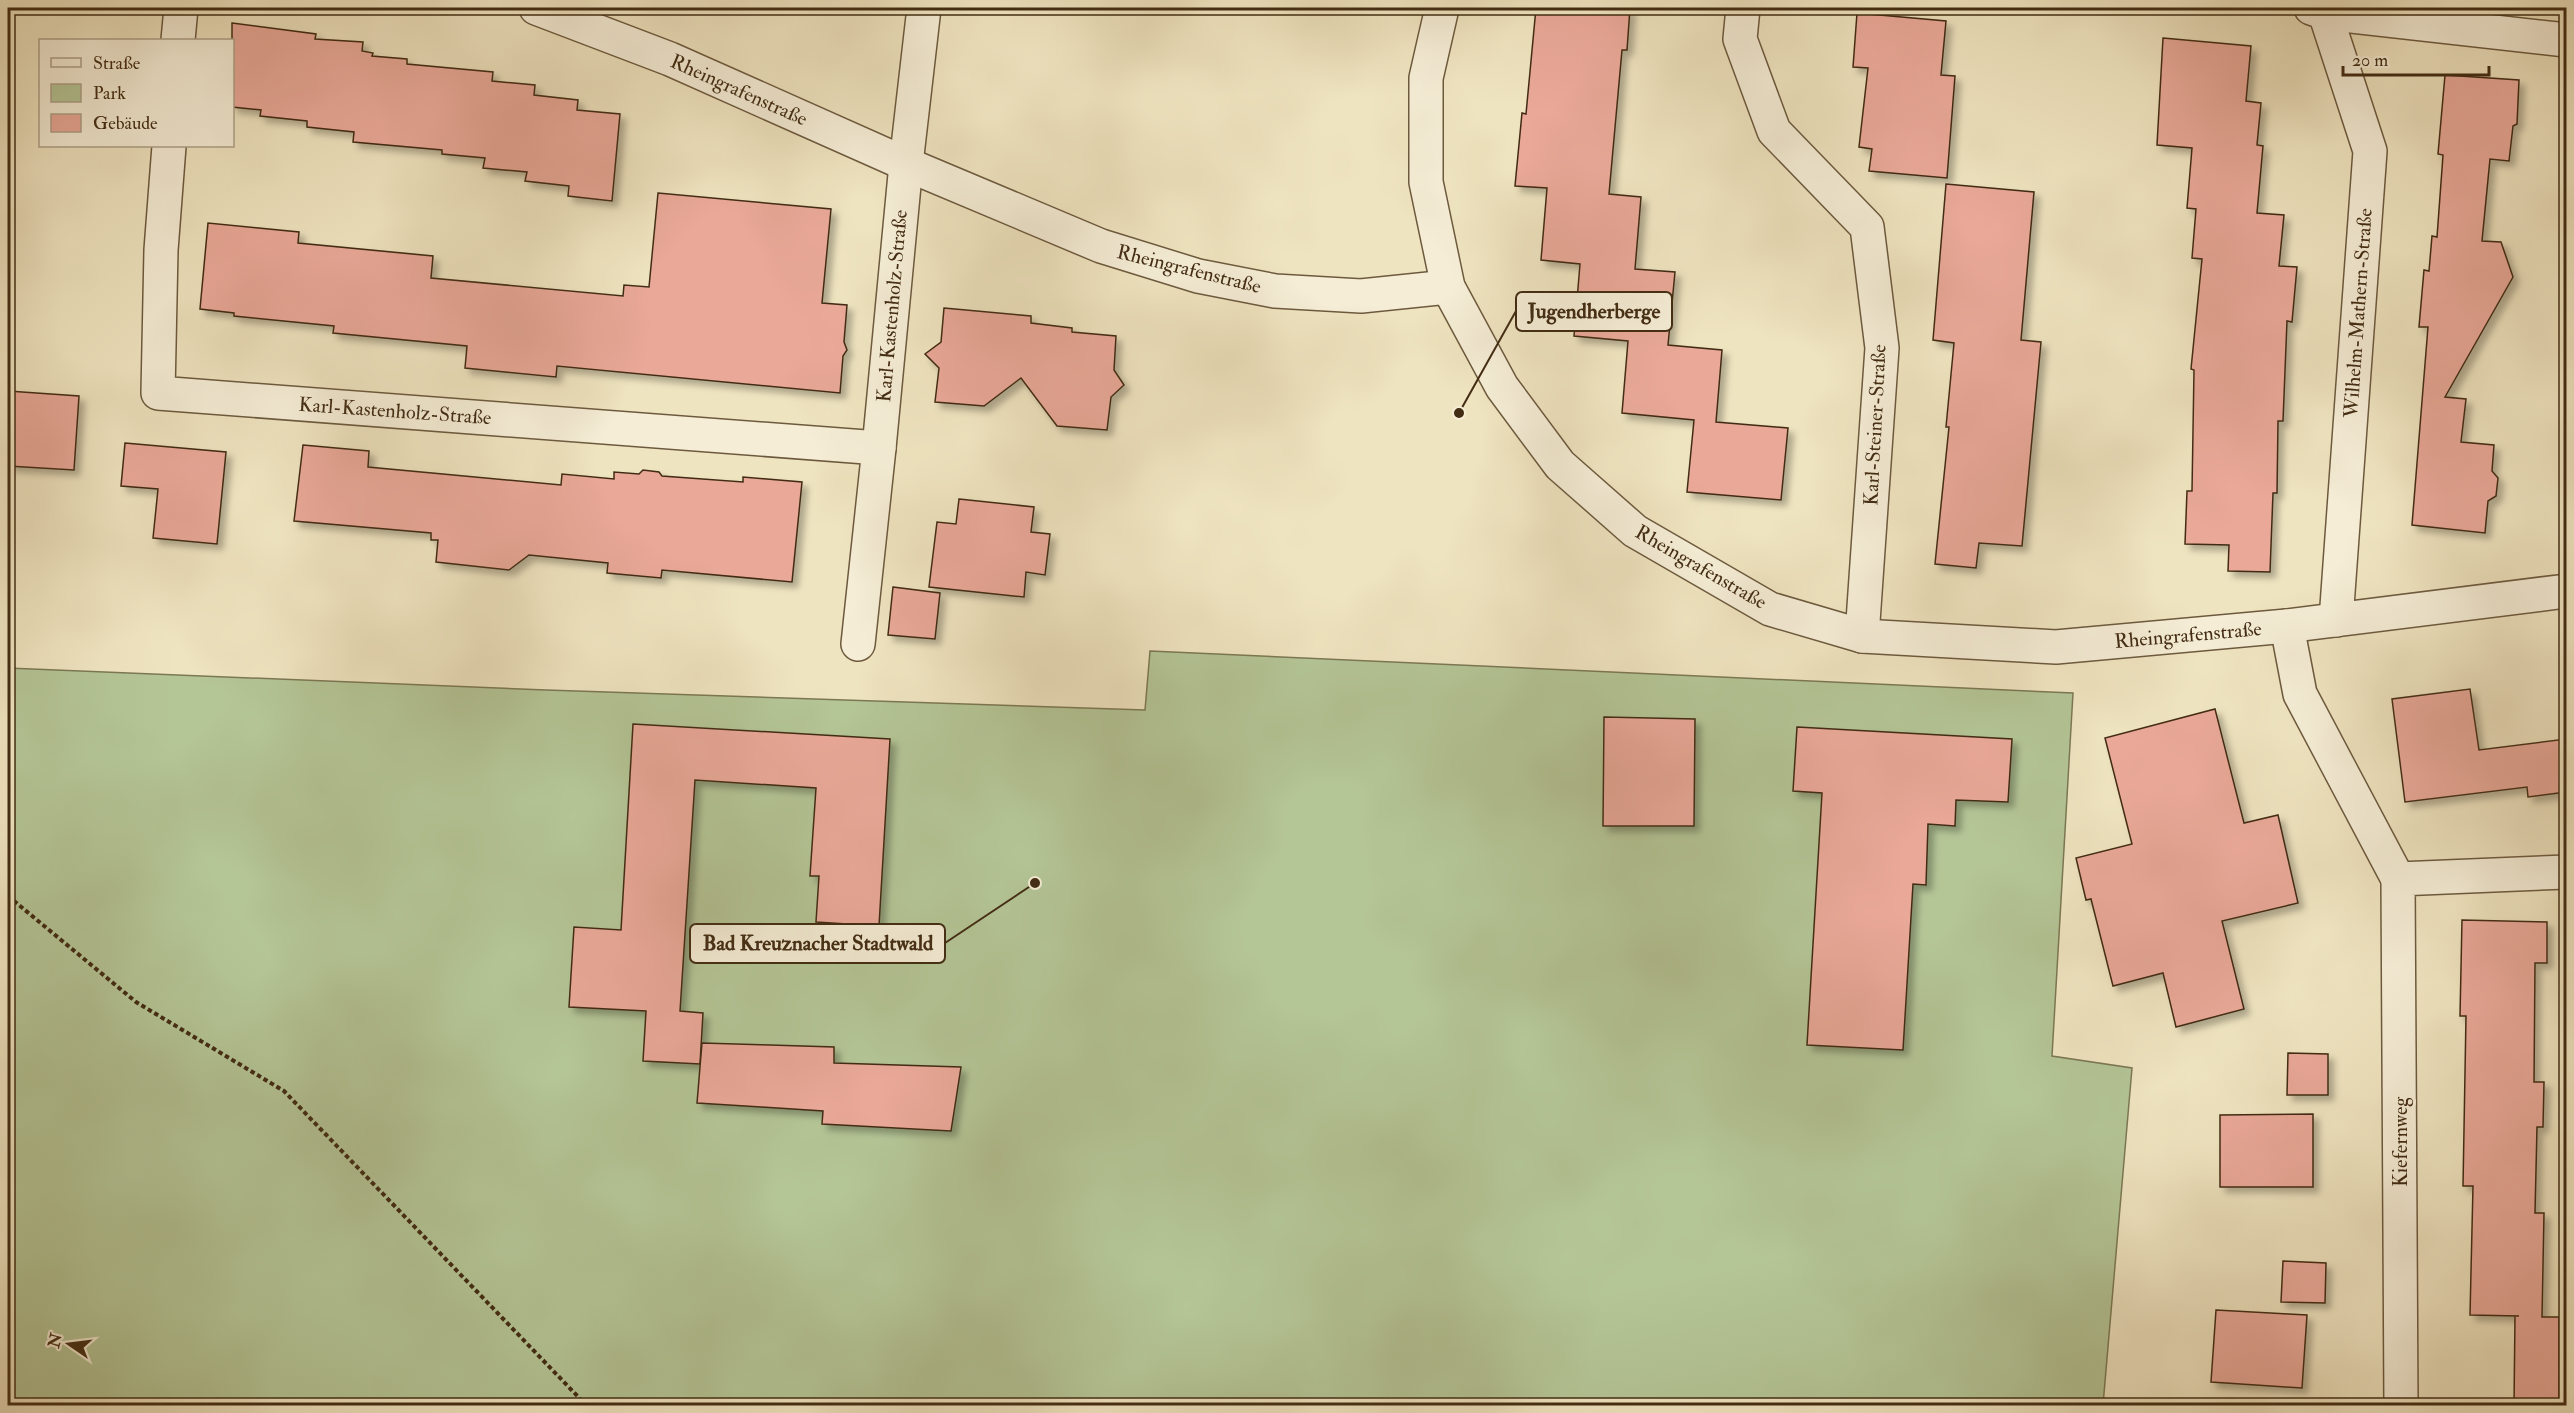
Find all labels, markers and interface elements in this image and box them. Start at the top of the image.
legend [39,39,234,147]
scale bar [2343,39,2488,77]
street label: Rheingrafenstraße [667,49,811,131]
text: 20 m [2352,49,2388,72]
text: Straße [93,52,141,75]
text: Park [93,82,126,105]
text: Gebäude [93,112,158,135]
street label: Wilhelm-Mathern-Straße [2338,207,2378,420]
street label: Karl-Kastenholz-Straße [871,209,913,403]
street label: Rheingrafenstraße [1114,239,1264,299]
callout: Jugendherberge [1516,292,1672,331]
text: Jugendherberge [1527,298,1661,325]
street label: Karl-Steiner-Straße [1858,344,1892,506]
street label: Karl-Kastenholz-Straße [298,392,492,430]
street label: Rheingrafenstraße [1631,519,1771,615]
street label: Rheingrafenstraße [2113,616,2263,654]
callout: Bad Kreuznacher Stadtwald [690,924,945,963]
text: Bad Kreuznacher Stadtwald [703,930,934,957]
street label: Kiefernweg [2388,1096,2413,1187]
north arrow [39,1314,99,1374]
text: N [44,1331,67,1351]

